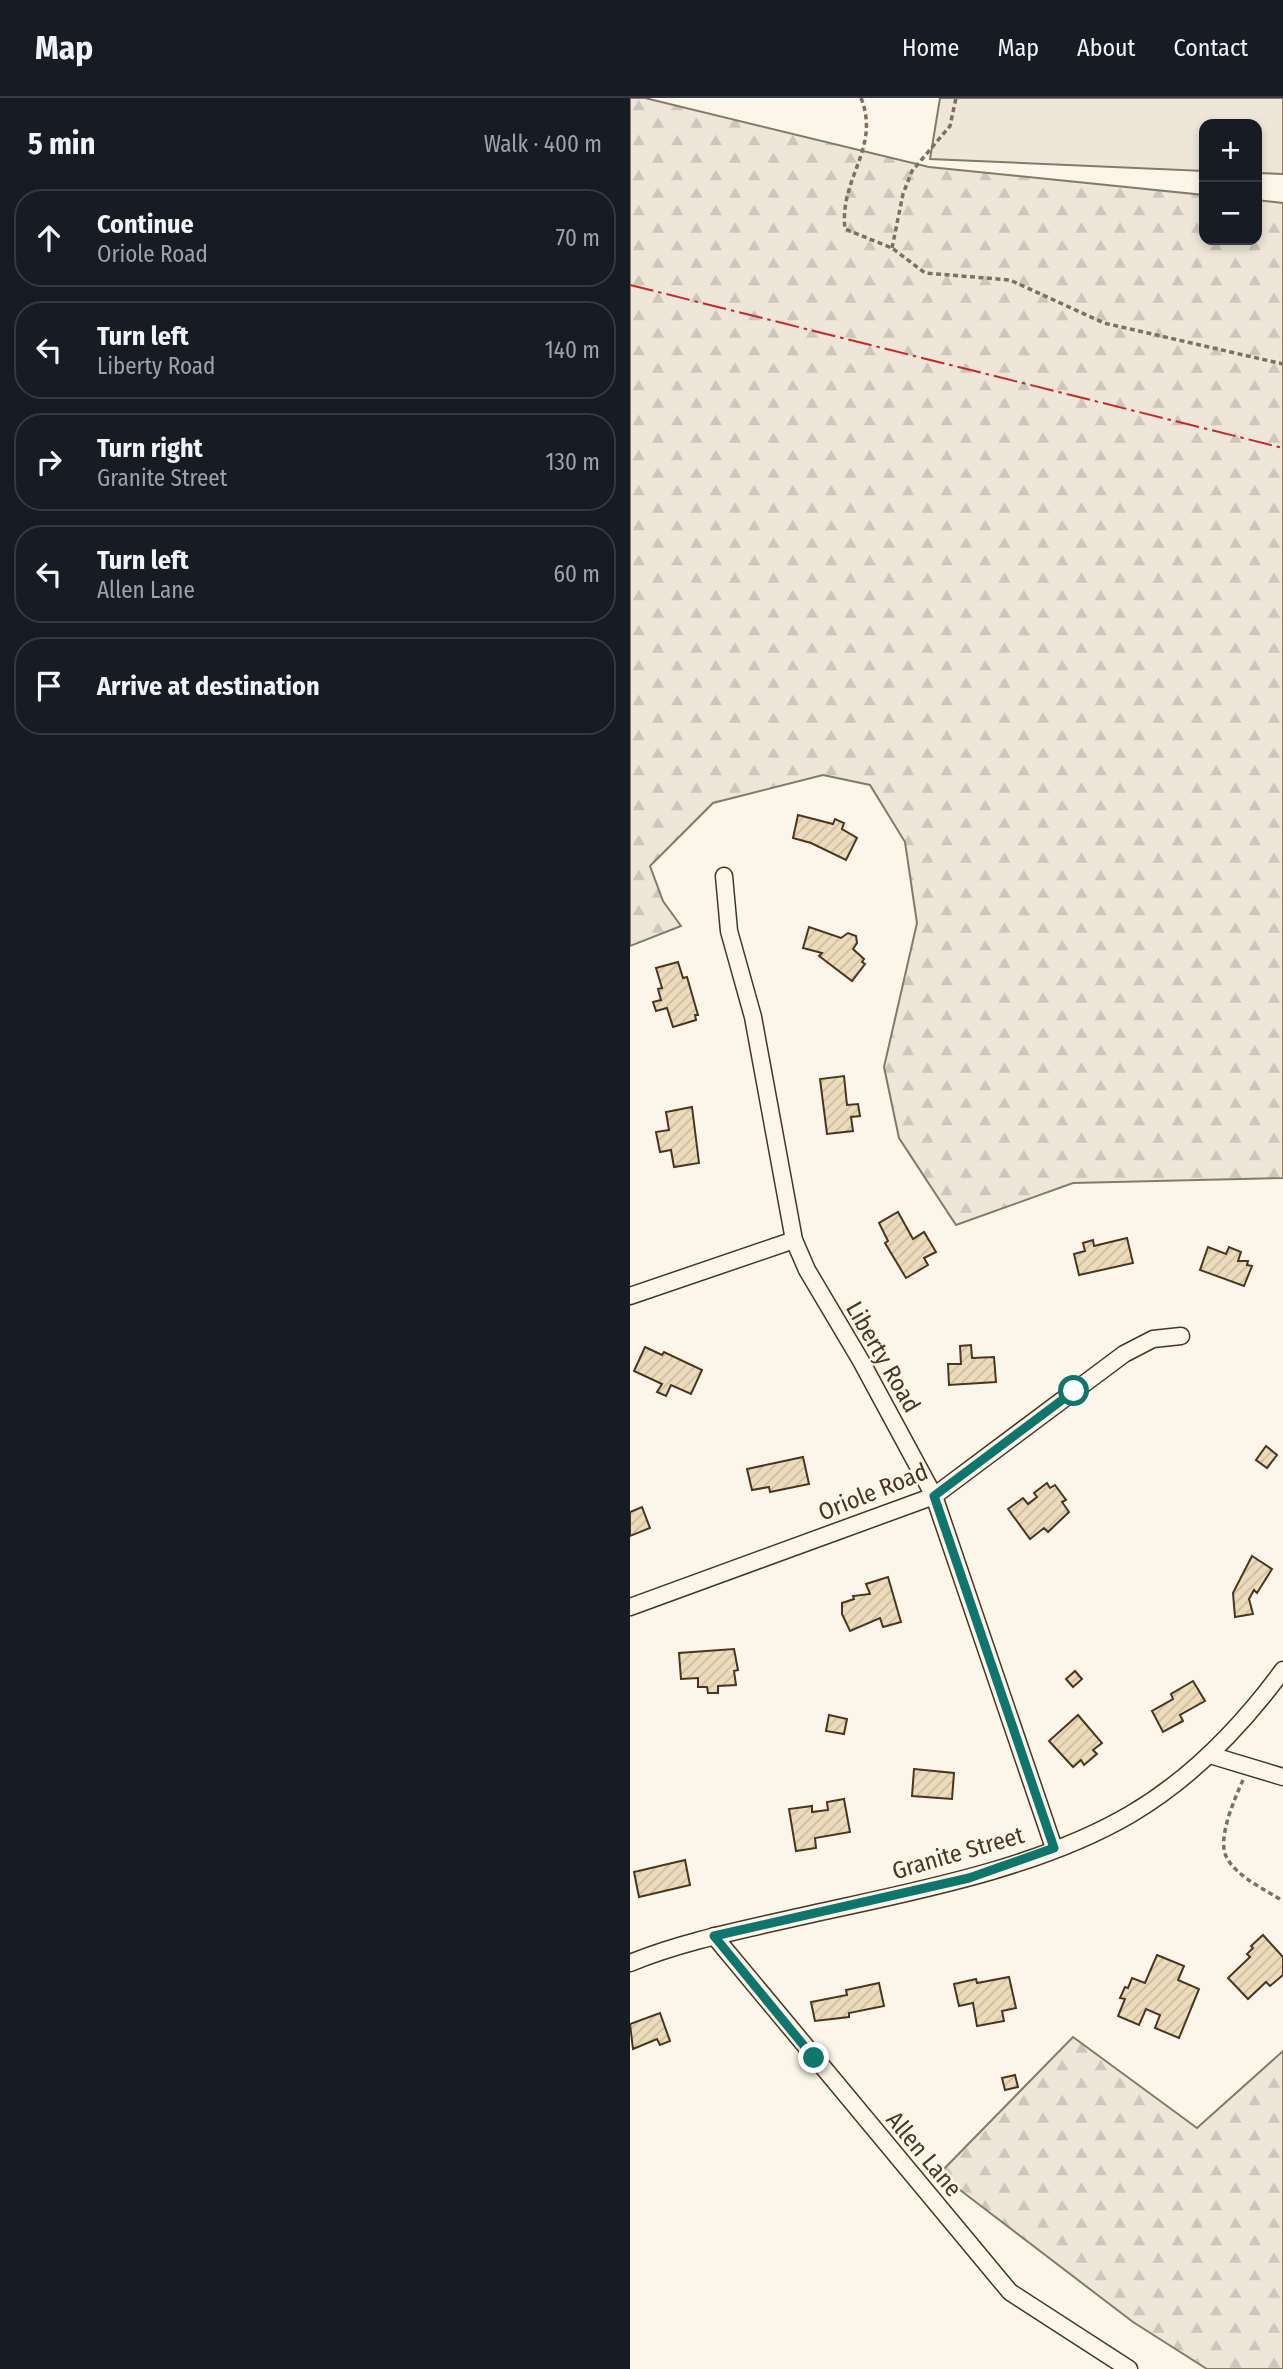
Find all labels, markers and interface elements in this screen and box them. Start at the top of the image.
text: Map [35,28,93,68]
text: Home [902,34,959,62]
text: Map [997,34,1039,62]
text: About [1077,34,1135,62]
text: Contact [1173,34,1248,62]
map controls [1199,119,1262,245]
button: + [1199,119,1262,182]
text: 5 min [28,126,95,162]
text: Walk · 400 m [484,130,602,158]
button: − [1199,182,1262,245]
text: Continue [97,209,194,240]
icon: ahead [30,219,68,257]
text: 70 m [556,224,600,252]
text: Oriole Road [97,240,208,268]
text: Turn left [97,321,189,352]
icon: left [30,331,68,369]
text: 140 m [545,336,600,364]
text: Liberty Road [97,352,215,380]
text: Turn right [97,433,203,464]
icon: right [30,443,68,481]
text: 130 m [546,448,600,476]
text: Granite Street [97,464,227,492]
text: Turn left [97,545,189,576]
icon: left [30,555,68,593]
text: 60 m [554,560,600,588]
text: Allen Lane [97,576,195,604]
icon: arrive [30,667,68,705]
text: Arrive at destination [97,671,320,702]
street label: Liberty Road [840,1296,926,1418]
route start [1058,1375,1089,1406]
street label: Oriole Road [814,1457,932,1527]
street label: Granite Street [889,1821,1027,1885]
route end [798,2042,829,2073]
street label: Allen Lane [880,2106,968,2202]

